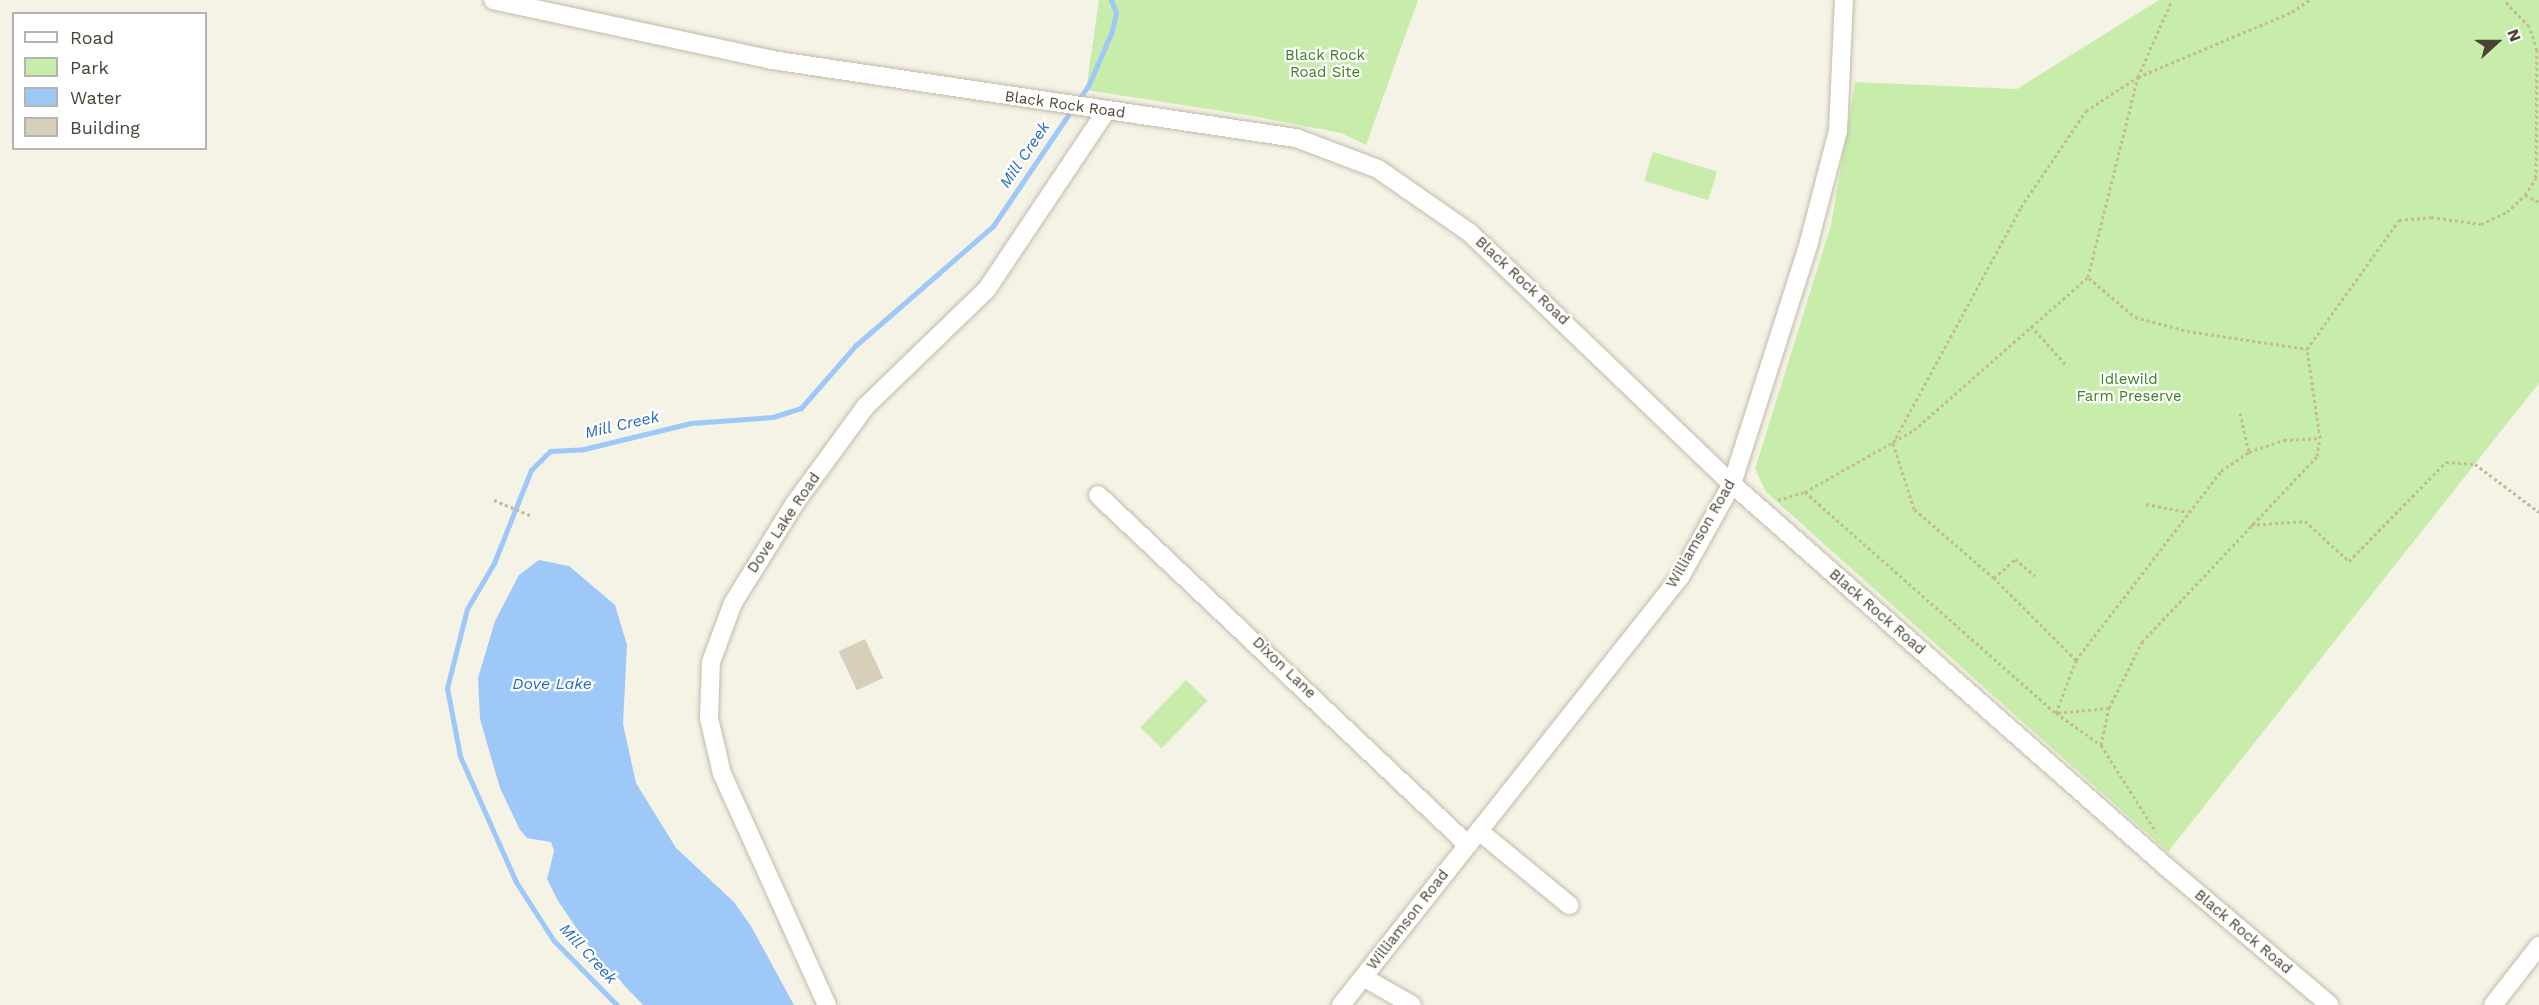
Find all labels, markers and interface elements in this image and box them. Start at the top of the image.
legend [12,12,207,150]
north arrow [2467,12,2527,72]
text: N [2503,26,2525,44]
text: Road [70,27,114,48]
park label: Black Rock Road Site [1285,46,1365,81]
text: Park [70,57,109,78]
text: Water [70,87,122,108]
street label: Black Rock Road [1003,88,1127,122]
text: Building [70,117,140,138]
water label: Mill Creek [996,118,1054,192]
street label: Black Rock Road [1471,233,1573,329]
park label: Idlewild Farm Preserve [2076,370,2182,405]
water label: Mill Creek [583,407,661,443]
street label: Dove Lake Road [744,469,824,577]
street label: Williamson Road [1663,477,1739,591]
street label: Black Rock Road [1825,565,1929,659]
street label: Dixon Lane [1249,633,1319,703]
water label: Dove Lake [512,674,592,694]
street label: Williamson Road [1363,866,1453,974]
street label: Black Rock Road [2190,886,2296,978]
water label: Mill Creek [555,920,621,988]

